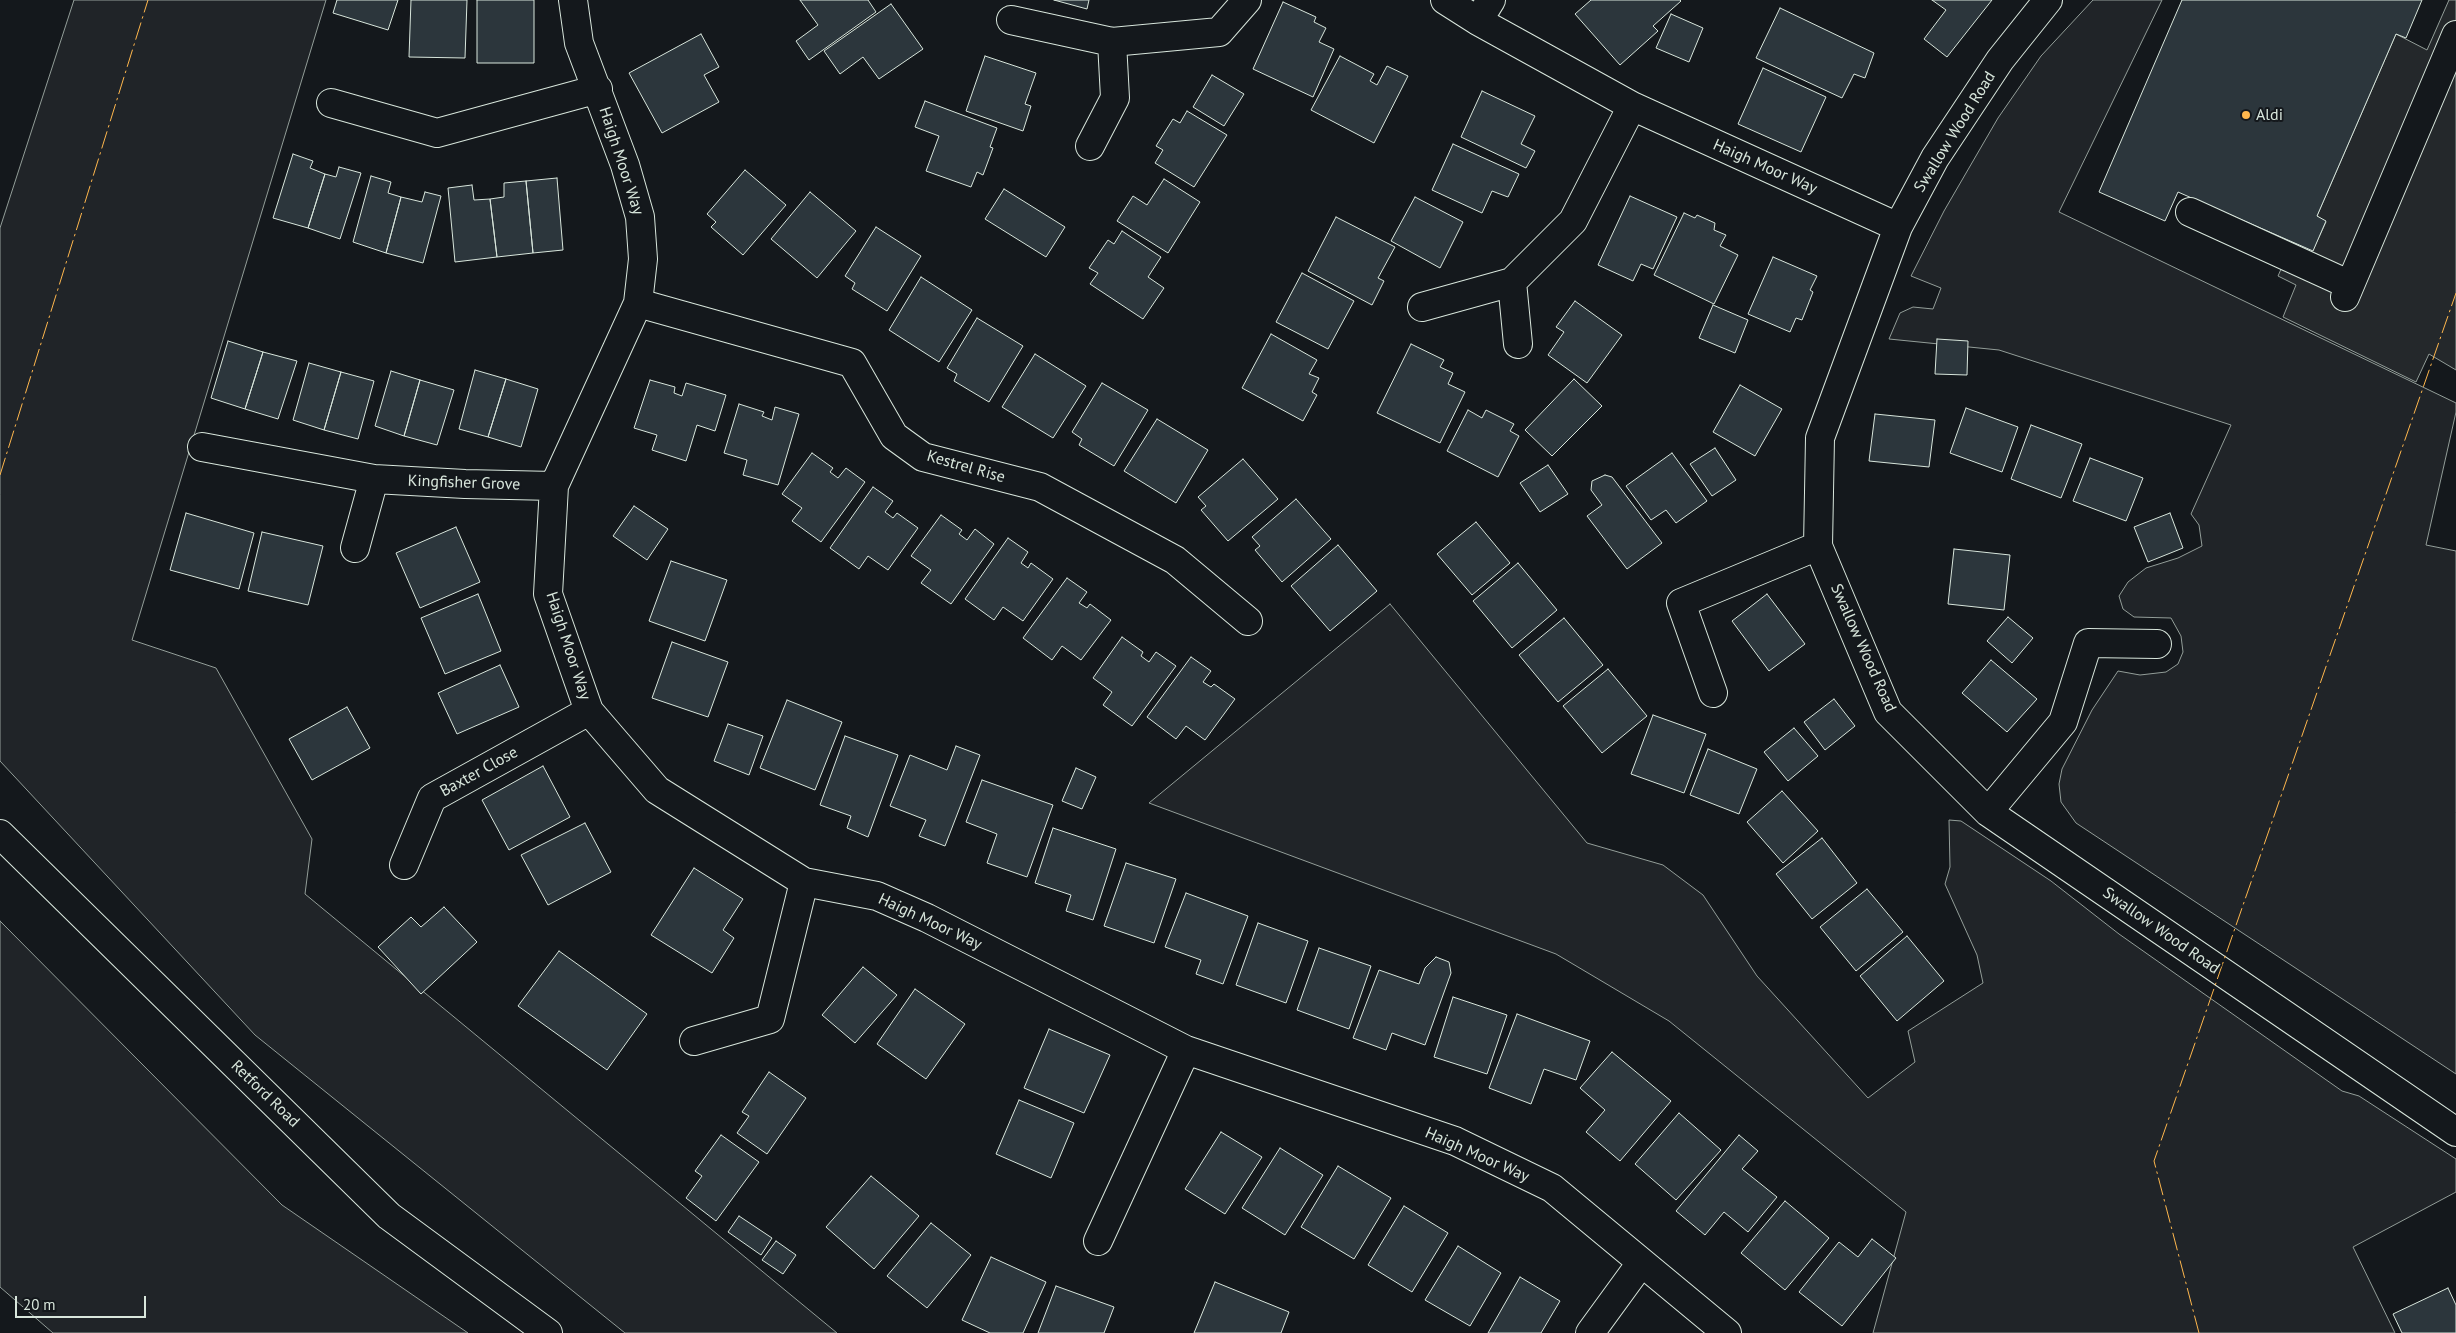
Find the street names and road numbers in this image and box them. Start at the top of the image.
street label: Swallow Wood Road [1910,68,2000,196]
street label: Haigh Moor Way [595,105,647,217]
street label: Haigh Moor Way [1710,135,1820,199]
street label: Kestrel Rise [925,447,1007,487]
street label: Kingfisher Grove [407,471,521,495]
street label: Swallow Wood Road [1826,581,1900,715]
street label: Haigh Moor Way [542,590,594,702]
street label: Baxter Close [437,743,521,801]
street label: Swallow Wood Road [2099,883,2223,979]
street label: Haigh Moor Way [875,890,985,954]
street label: Retford Road [227,1057,303,1131]
street label: Haigh Moor Way [1422,1123,1532,1187]

